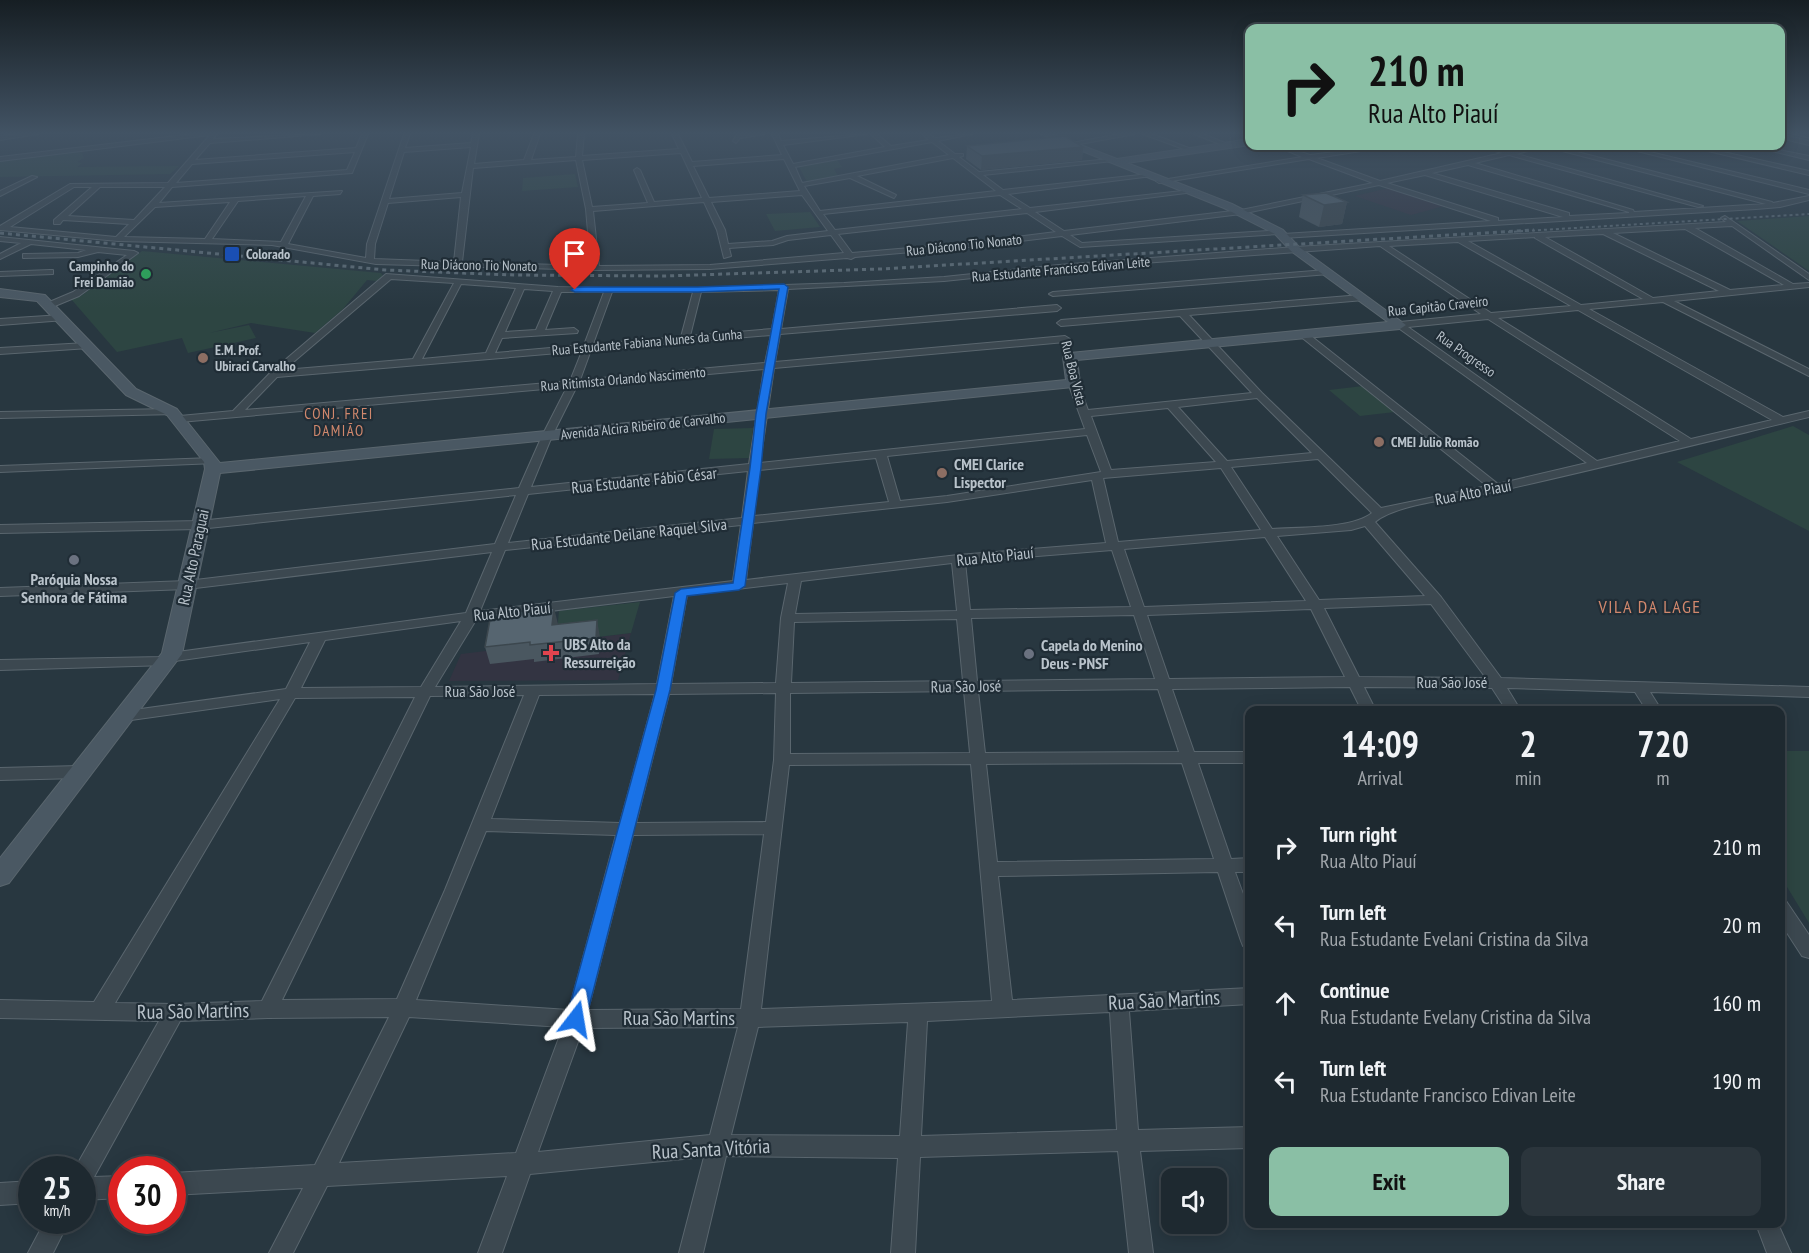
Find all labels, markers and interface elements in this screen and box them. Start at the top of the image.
text: 210 m [1368,43,1465,98]
icon: right [1269,48,1347,126]
text: Rua Alto Piauí [1368,96,1499,130]
pin [549,228,600,290]
street label: Rua Diácono Tio Nonato [905,230,1023,260]
icon: arrive [558,237,591,270]
marker: Colorado [223,245,241,263]
place label: Colorado [246,245,290,263]
street label: Rua Estudante Francisco Edivan Leite [971,252,1151,286]
street label: Rua Diácono Tio Nonato [421,255,537,275]
place label: Campinho do Frei Damião [69,257,134,291]
marker: Campinho do Frei Damião [139,267,153,281]
street label: Rua Capitão Craveiro [1387,292,1489,320]
street label: Rua Estudante Fabiana Nunes da Cunha [551,325,743,359]
street label: Rua Progresso [1433,327,1499,381]
street label: Rua Boa Vista [1057,339,1091,407]
place label: E.M. Prof. Ubiraci Carvalho [215,341,296,375]
marker: E.M. Prof. Ubiraci Carvalho [196,351,210,365]
street label: Rua Ritimista Orlando Nascimento [540,363,706,395]
district label: CONJ. FREI DAMIÃO [304,404,374,440]
street label: Avenida Alcira Ribeiro de Carvalho [560,408,726,444]
place label: CMEI Julio Romão [1391,433,1479,451]
marker: CMEI Julio Romão [1372,435,1386,449]
place label: CMEI Clarice Lispector [954,454,1024,492]
street label: Rua Estudante Fábio César [570,462,718,498]
marker: CMEI Clarice Lispector [935,466,949,480]
street label: Rua Alto Piauí [1433,475,1513,509]
street label: Rua Alto Paraguai [173,507,213,607]
street label: Rua Estudante Deilane Raquel Silva [530,514,728,554]
street label: Rua Alto Piauí [955,542,1035,570]
marker: Paróquia Nossa Senhora de Fátima [67,553,81,567]
place label: Paróquia Nossa Senhora de Fátima [21,569,127,607]
district label: VILA DA LAGE [1598,595,1701,618]
street label: Rua Alto Piauí [472,597,552,625]
place label: UBS Alto da Ressurreição [564,634,636,672]
place label: Capela do Menino Deus - PNSF [1041,635,1143,673]
marker: UBS Alto da Ressurreição [542,644,560,662]
marker: Capela do Menino Deus - PNSF [1022,647,1036,661]
street label: Rua São José [1417,672,1487,692]
street label: Rua São José [930,675,1002,697]
street label: Rua São José [445,681,515,701]
text: 14:09 [1341,720,1419,767]
text: 2 [1519,720,1537,767]
text: 720 [1637,720,1689,767]
text: Arrival [1357,765,1403,791]
text: min [1515,765,1541,791]
text: m [1657,765,1670,791]
text: Turn right [1320,820,1397,848]
icon: right [1269,831,1302,864]
text: 210 m [1712,833,1761,861]
text: Rua Alto Piauí [1320,848,1417,874]
text: Turn left [1320,898,1386,926]
icon: left [1269,909,1302,942]
text: 20 m [1722,911,1761,939]
text: Rua Estudante Evelani Cristina da Silva [1320,926,1589,952]
text: Continue [1320,976,1390,1004]
street label: Rua São Martins [1107,984,1221,1016]
position arrow [544,987,608,1051]
icon: ahead [1269,987,1302,1020]
text: 160 m [1712,989,1761,1017]
street label: Rua São Martins [137,997,249,1025]
text: Rua Estudante Evelany Cristina da Silva [1320,1004,1591,1030]
street label: Rua São Martins [623,1005,735,1031]
text: Turn left [1320,1054,1386,1082]
icon: left [1269,1065,1302,1098]
text: 190 m [1712,1067,1761,1095]
text: Rua Estudante Francisco Edivan Leite [1320,1082,1576,1108]
street label: Rua Santa Vitória [651,1133,771,1165]
button: Exit [1269,1147,1509,1216]
button: Share [1521,1147,1761,1216]
speed limit sign: 30 [108,1156,186,1234]
text: 25 [43,1168,71,1207]
map controls [1161,1168,1227,1234]
button: sound [1161,1168,1227,1234]
text: km/h [44,1201,70,1220]

